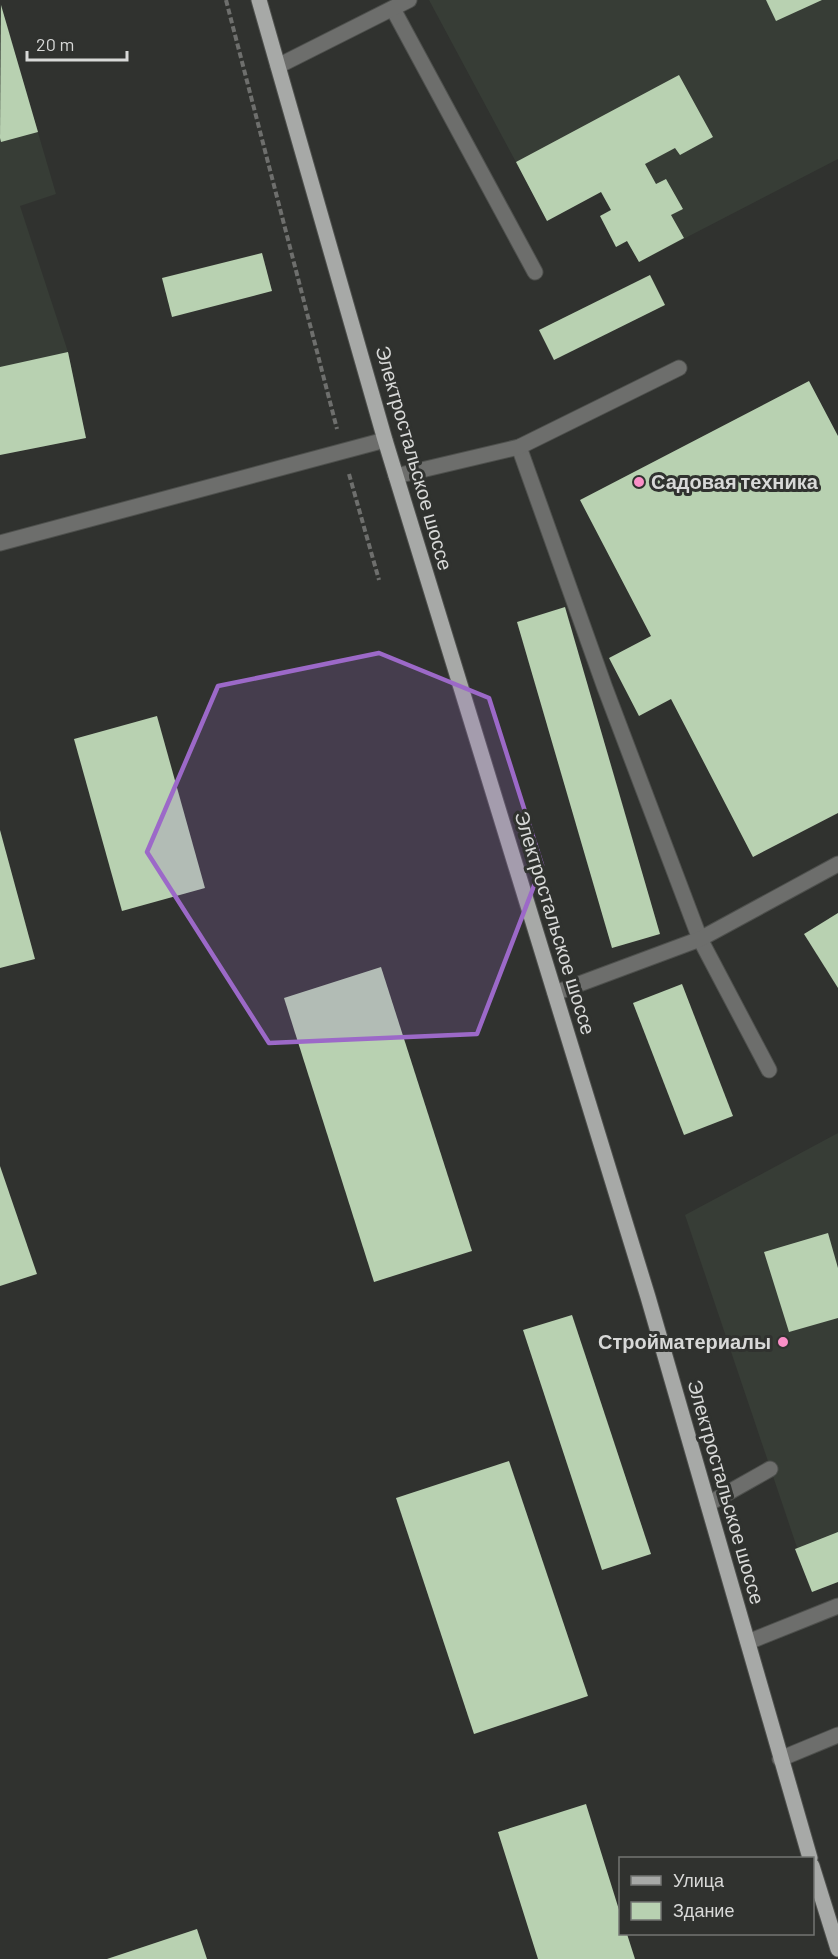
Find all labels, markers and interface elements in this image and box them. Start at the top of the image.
scale bar [27,24,128,62]
text: 20 m [36,33,74,55]
street label: Электростальское шоссе [371,343,459,573]
place label: Садовая техника [651,469,819,493]
marker: Садовая техника [632,475,646,489]
street label: Электростальское шоссе [510,808,601,1037]
place label: Стройматериалы [598,1329,771,1353]
marker: Стройматериалы [776,1335,790,1349]
street label: Электростальское шоссе [683,1377,771,1607]
legend [619,1857,814,1935]
text: Улица [673,1869,725,1891]
text: Здание [673,1899,734,1921]

